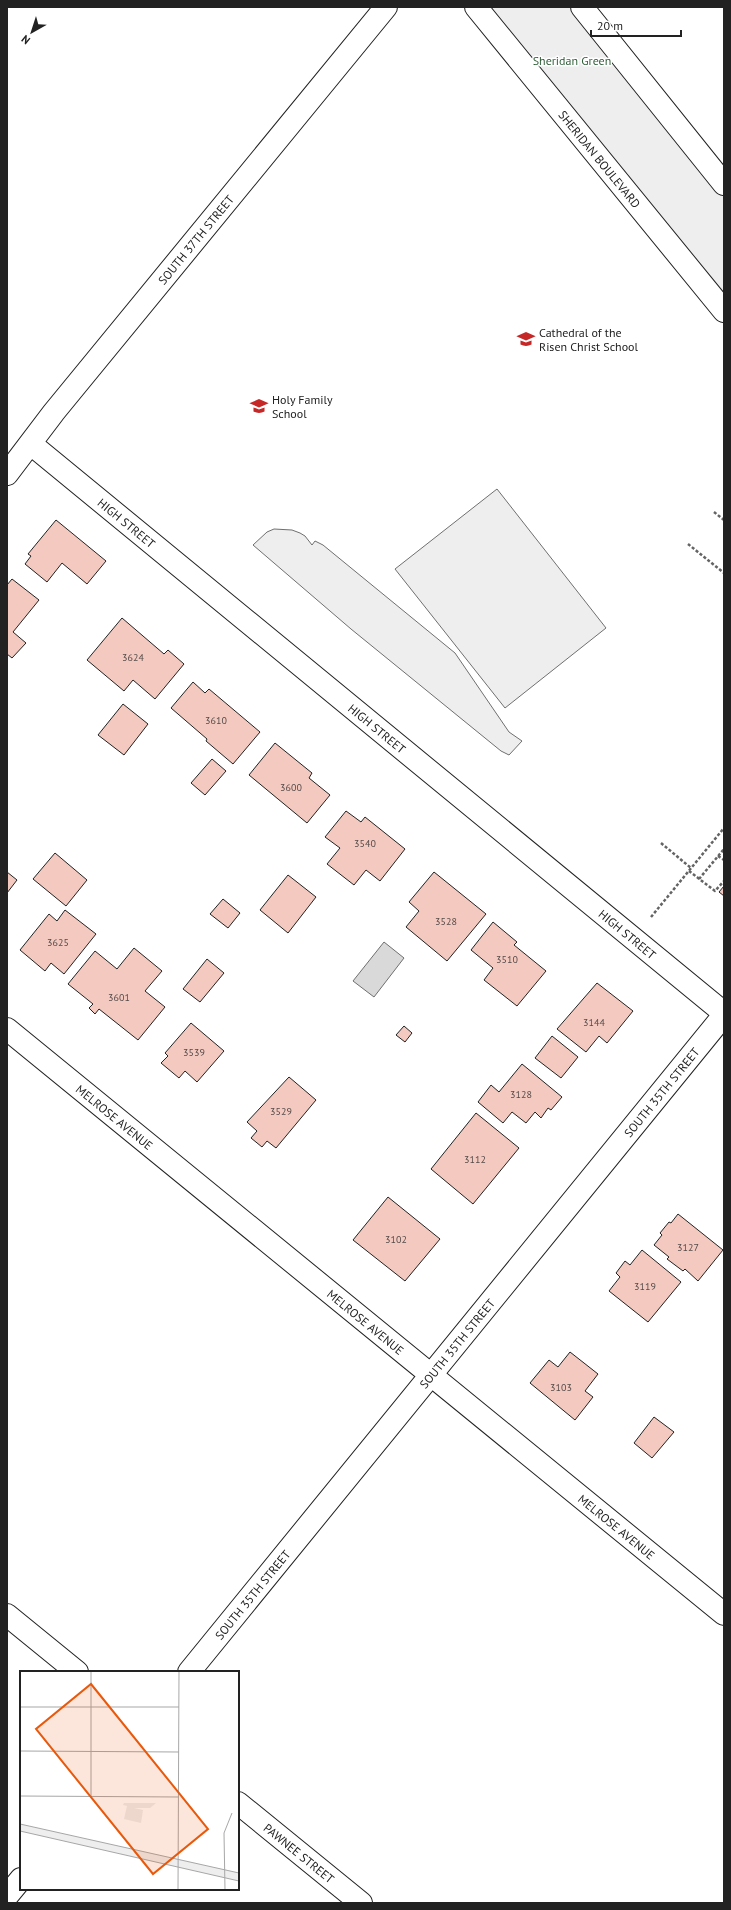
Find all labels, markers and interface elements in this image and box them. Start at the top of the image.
north arrow [12,12,52,52]
scale bar [591,12,681,38]
text: 20 m [597,18,623,33]
text: N [18,32,33,47]
park label: Sheridan Green [533,53,611,68]
street label: SHERIDAN BOULEVARD [556,107,644,211]
street label: SOUTH 37TH STREET [154,191,237,287]
place label: Cathedral of the Risen Christ School [539,325,639,354]
school or university icon: Cathedral of the Risen Christ School [516,329,536,349]
place label: Holy Family School [272,392,333,421]
school or university icon: Holy Family School [249,396,269,416]
street label: HIGH STREET [95,495,159,551]
house number: 3624 [122,651,144,664]
street label: HIGH STREET [345,700,409,756]
house number: 3610 [205,714,227,727]
house number: 3600 [280,781,302,794]
house number: 3540 [354,837,376,850]
street label: HIGH STREET [596,906,660,962]
house number: 3528 [435,915,457,928]
house number: 3625 [47,936,69,949]
house number: 3510 [496,953,518,966]
house number: 3601 [108,991,130,1004]
house number: 3144 [583,1016,605,1029]
street label: SOUTH 35TH STREET [620,1044,702,1140]
house number: 3539 [183,1046,205,1059]
street label: MELROSE AVENUE [73,1081,156,1153]
house number: 3128 [510,1088,532,1101]
house number: 3529 [270,1105,292,1118]
house number: 3112 [464,1153,486,1166]
house number: 3102 [385,1233,407,1246]
house number: 3127 [677,1241,699,1254]
house number: 3119 [634,1280,656,1293]
street label: MELROSE AVENUE [324,1286,407,1357]
street label: SOUTH 35TH STREET [416,1295,498,1391]
house number: 3103 [550,1381,572,1394]
street label: MELROSE AVENUE [575,1491,658,1562]
street label: SOUTH 35TH STREET [211,1546,293,1642]
inset map [20,1671,239,1890]
street label: PAWNEE STREET [261,1820,338,1886]

